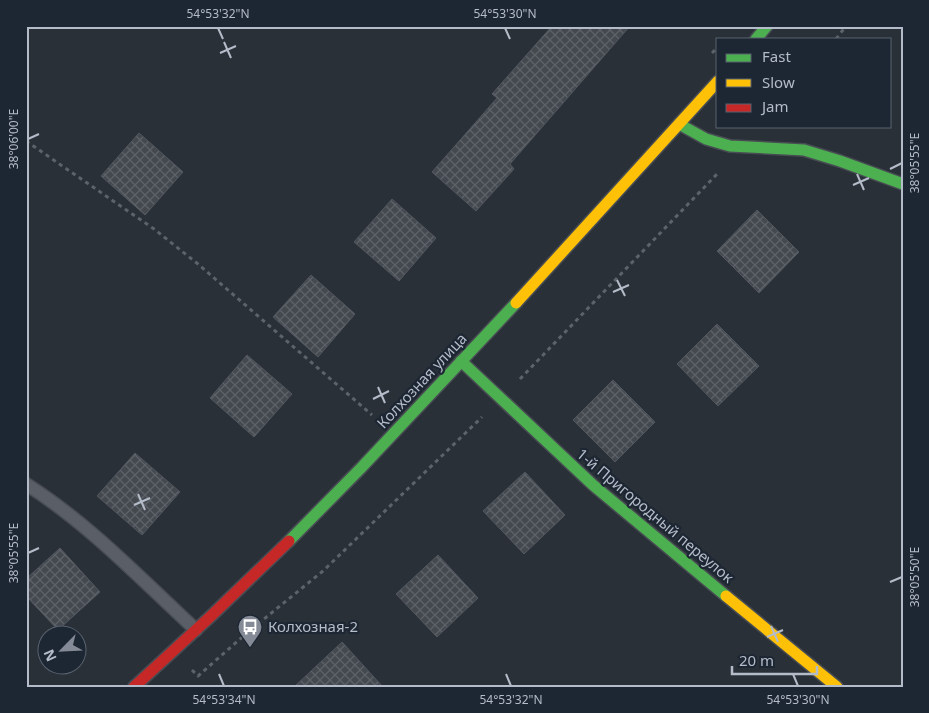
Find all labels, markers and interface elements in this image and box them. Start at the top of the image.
text: 54°53'32"N [186,5,250,22]
text: 54°53'30"N [473,5,537,22]
legend [716,38,892,128]
text: Fast [762,46,791,66]
text: Slow [762,72,795,92]
text: Jam [760,96,789,116]
text: 38°06'00"E [5,109,22,169]
text: 38°05'55"E [906,133,923,193]
street label: Колхозная улица [372,329,471,432]
street label: 1-й Пригородный переулок [573,444,738,587]
text: 38°05'55"E [5,523,22,583]
text: 38°05'50"E [906,547,923,607]
bus stop icon: Колхозная-2 [237,614,263,648]
place label: Колхозная-2 [268,616,358,636]
north arrow [38,626,88,676]
scale bar [732,643,816,675]
text: N [39,646,61,665]
text: 20 m [739,650,774,670]
text: 54°53'34"N [192,691,256,708]
text: 54°53'32"N [479,691,543,708]
text: 54°53'30"N [766,691,830,708]

